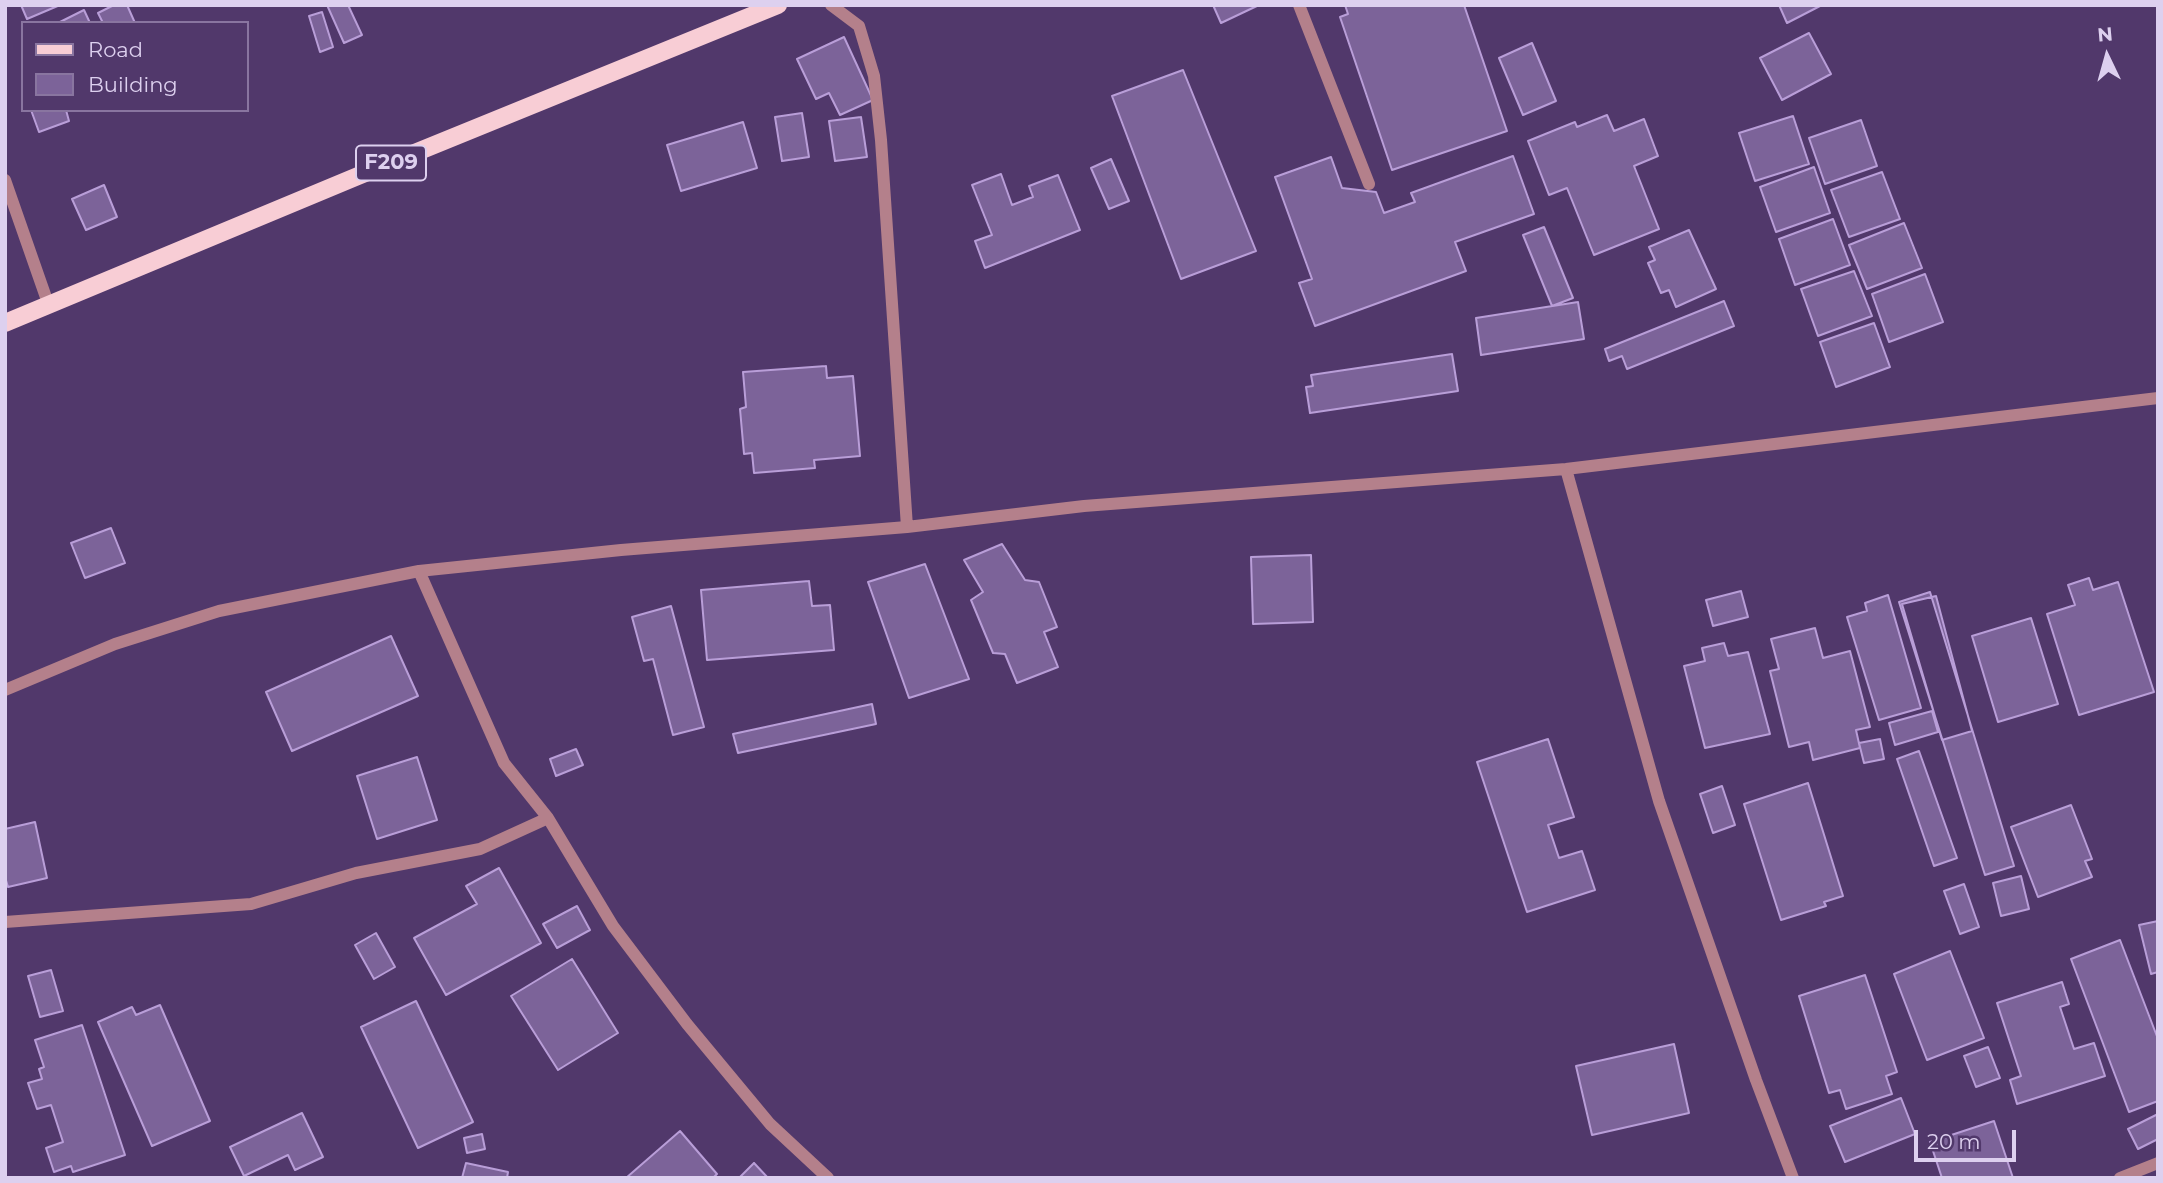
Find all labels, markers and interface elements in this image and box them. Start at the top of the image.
legend [21,21,248,112]
north arrow [2072,21,2142,91]
text: N [2096,22,2114,47]
text: Road [88,37,143,62]
text: Building [88,72,178,97]
road number: F209 [356,146,426,180]
scale bar [1918,1116,2020,1160]
text: 20 m [1927,1129,1981,1154]

